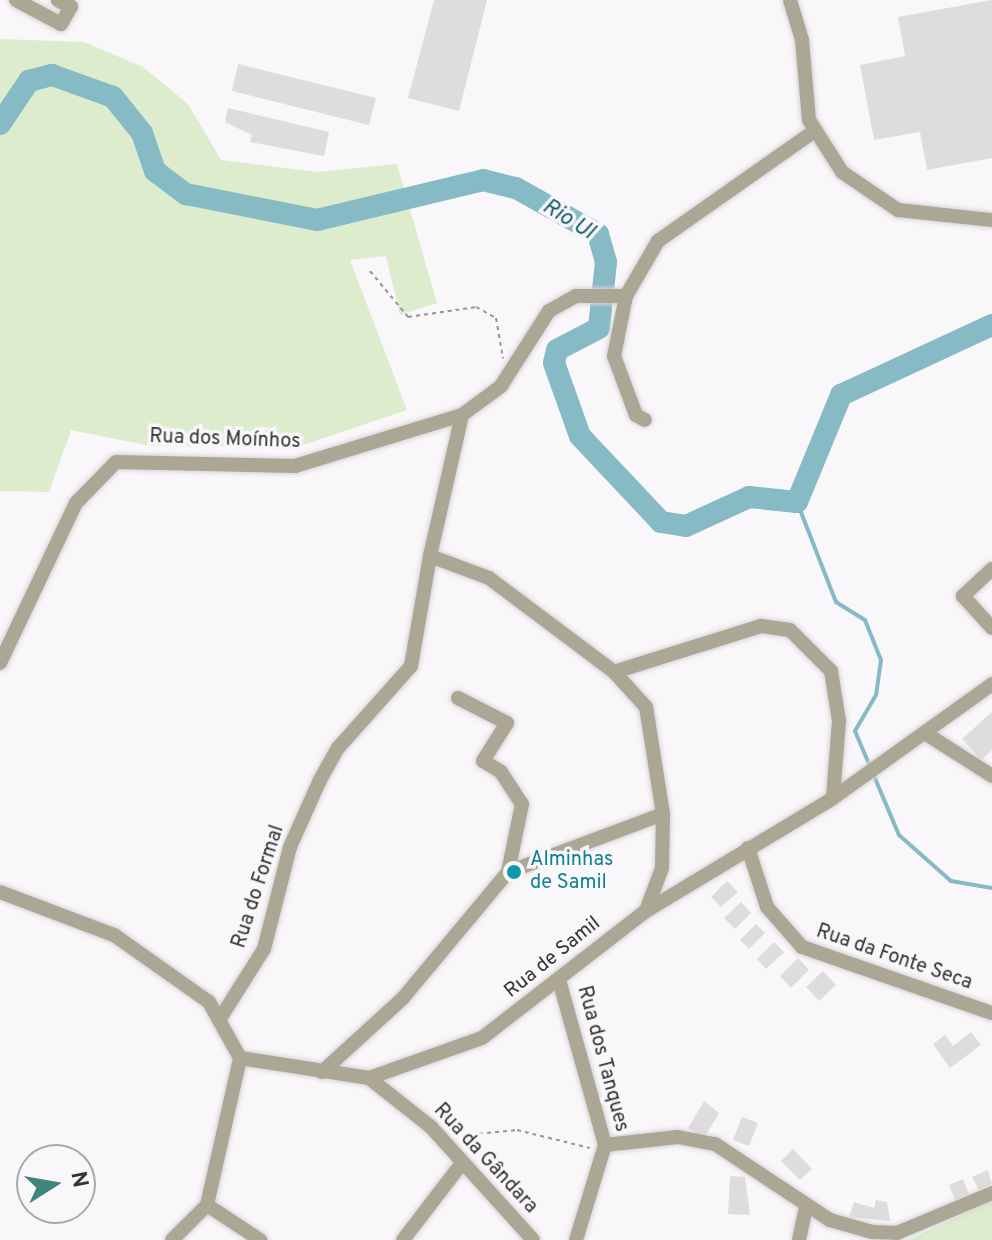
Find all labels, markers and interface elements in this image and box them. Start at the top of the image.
water label: Rio Ul [537,194,599,246]
street label: Rua dos Moínhos [149,425,301,455]
street label: Rua do Formal [228,822,290,952]
place label: Alminhas de Samil [530,848,613,895]
marker: Alminhas de Samil [505,863,523,881]
street label: Rua de Samil [500,912,606,1004]
street label: Rua da Fonte Seca [813,920,975,996]
street label: Rua dos Tanques [571,983,633,1135]
street label: Rua da Gândara [428,1099,542,1219]
north arrow [16,1144,96,1224]
text: N [63,1169,93,1190]

